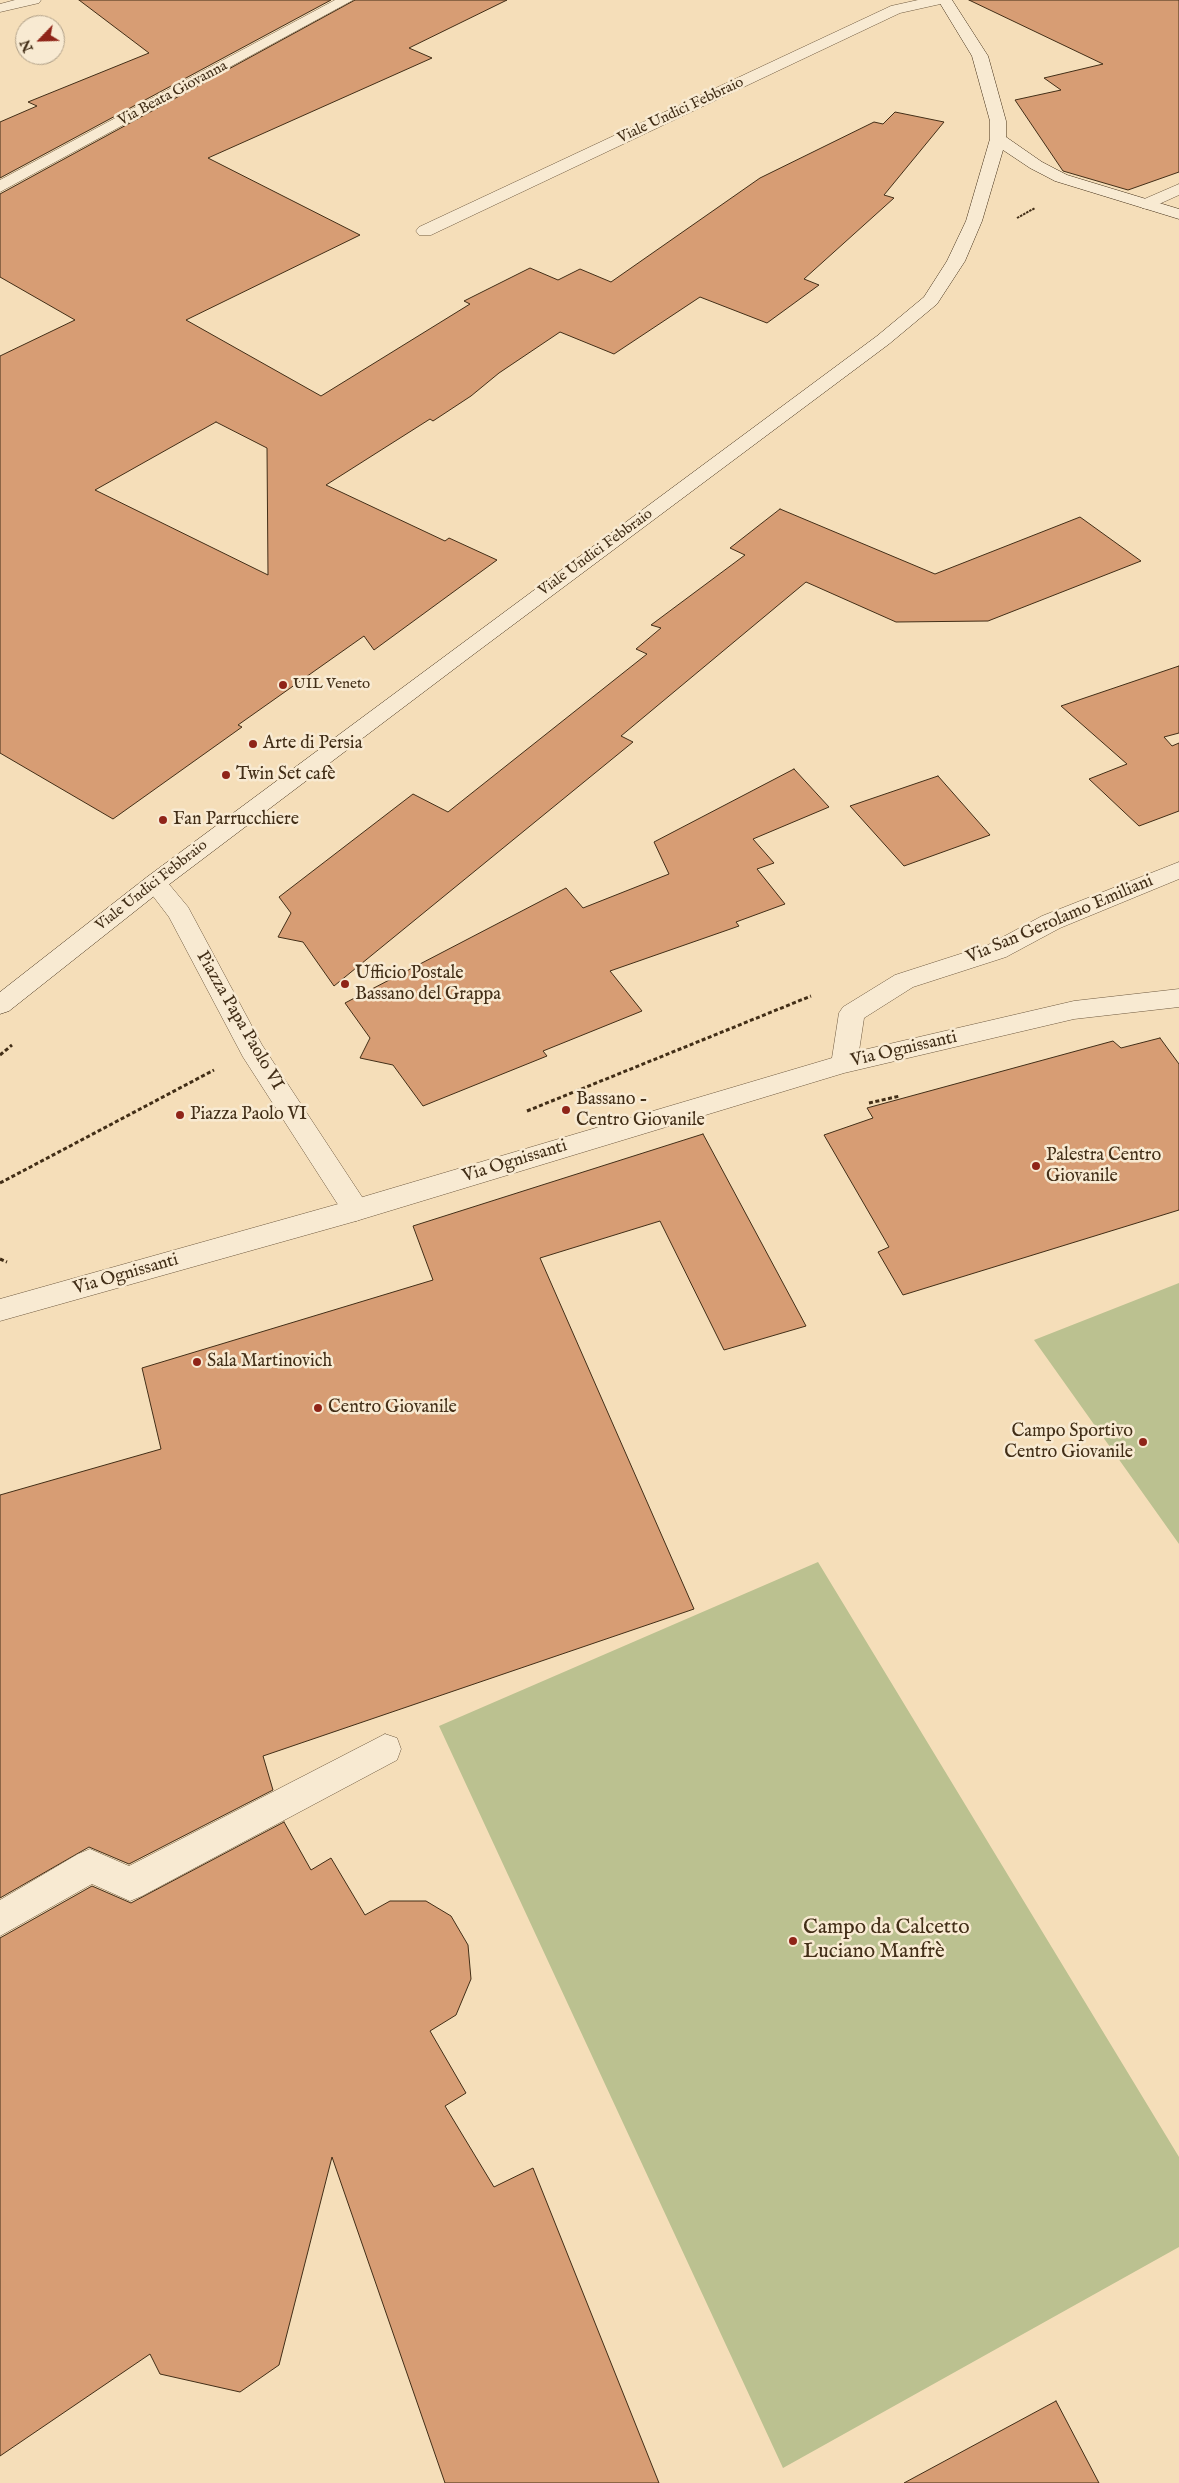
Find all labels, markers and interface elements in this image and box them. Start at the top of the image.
north arrow [15,15,65,65]
text: N [17,36,38,55]
street label: Via Beata Giovanna [115,58,231,130]
street label: Viale Undici Febbraio [615,74,747,148]
street label: Viale Undici Febbraio [535,506,657,600]
place label: UIL Veneto [293,676,370,694]
marker: UIL Veneto [277,679,289,691]
place label: Arte di Persia [263,733,362,755]
marker: Arte di Persia [247,738,259,750]
place label: Twin Set cafè [236,764,336,786]
marker: Twin Set cafè [220,769,232,781]
place label: Fan Parrucchiere [173,809,299,831]
marker: Fan Parrucchiere [157,814,169,826]
street label: Viale Undici Febbraio [93,837,211,935]
street label: Via San Gerolamo Emiliani [963,871,1157,969]
street label: Piazza Papa Paolo VI [191,948,287,1094]
place label: Ufficio Postale Bassano del Grappa [355,963,501,1006]
marker: Ufficio Postale Bassano del Grappa [339,978,351,990]
street label: Via Ognissanti [849,1027,959,1073]
place label: Bassano - Centro Giovanile [576,1089,705,1132]
place label: Piazza Paolo VI [190,1104,307,1126]
marker: Bassano - Centro Giovanile [560,1104,572,1116]
marker: Piazza Paolo VI [174,1109,186,1121]
street label: Via Ognissanti [460,1136,570,1188]
place label: Palestra Centro Giovanile [1046,1145,1161,1188]
marker: Palestra Centro Giovanile [1030,1160,1042,1172]
street label: Via Ognissanti [71,1250,181,1300]
place label: Sala Martinovich [207,1351,332,1373]
marker: Sala Martinovich [191,1356,203,1368]
place label: Centro Giovanile [328,1397,457,1419]
marker: Centro Giovanile [312,1402,324,1414]
place label: Campo Sportivo Centro Giovanile [1004,1421,1133,1464]
marker: Campo Sportivo Centro Giovanile [1137,1436,1149,1448]
place label: Campo da Calcetto Luciano Manfrè [803,1916,970,1966]
marker: Campo da Calcetto Luciano Manfrè [787,1935,799,1947]

